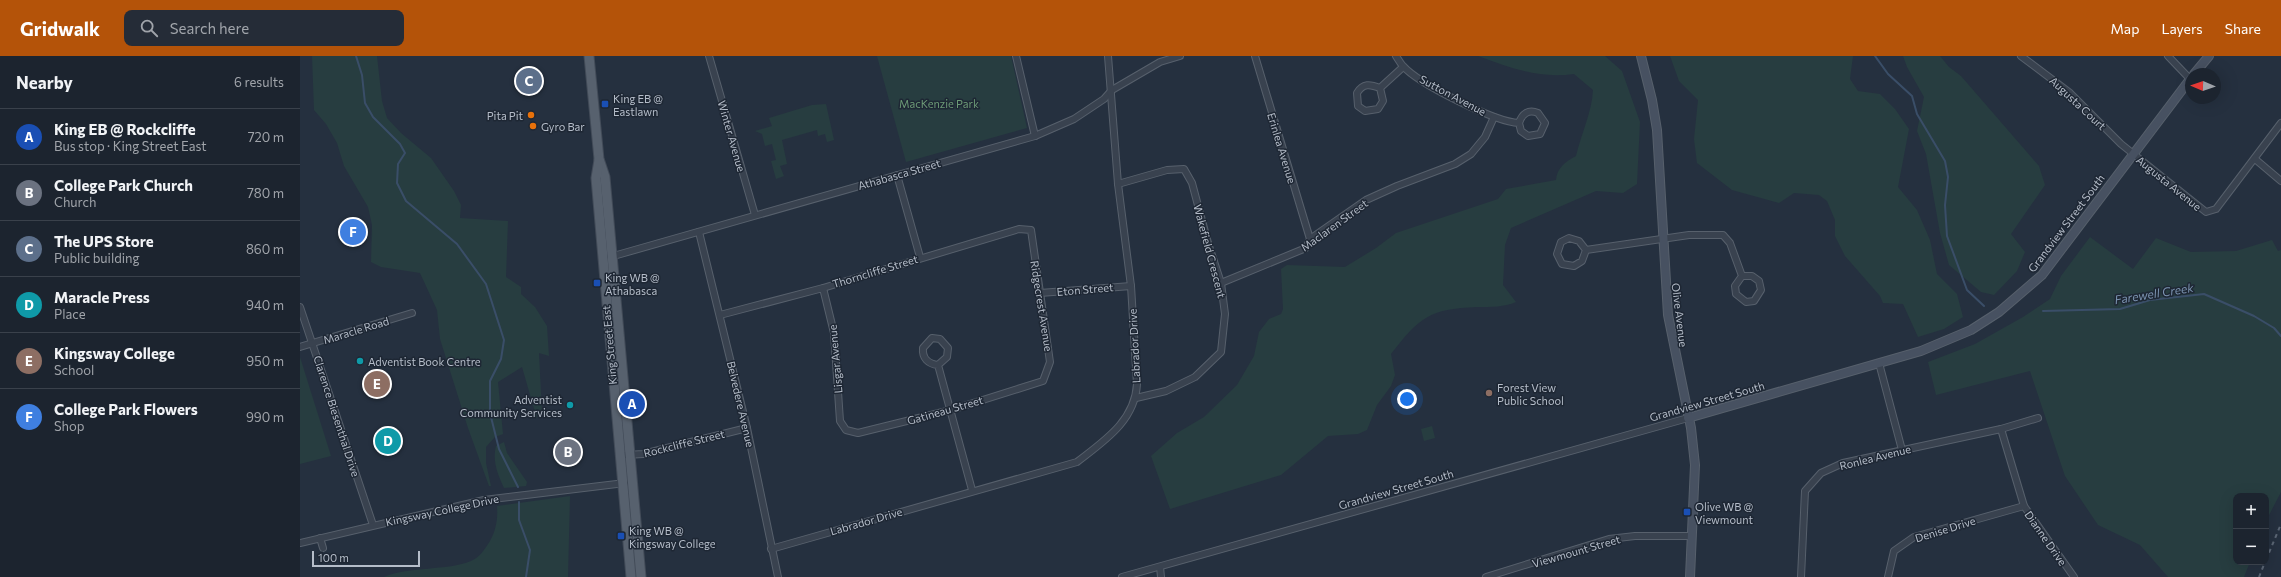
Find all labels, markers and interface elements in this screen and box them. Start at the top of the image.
search box [124,10,404,46]
text: Gridwalk [20,17,100,40]
icon: search [138,17,160,39]
text: Search here [170,19,249,37]
text: Map [2111,20,2139,37]
text: Layers [2161,20,2203,37]
text: Share [2225,20,2261,37]
pin: C [516,66,542,96]
north arrow [2185,68,2221,104]
text: Nearby [16,72,73,93]
street label: Sutton Avenue [1418,72,1489,118]
text: 6 results [234,74,284,90]
street label: Augusta Court [2047,74,2109,133]
place label: King EB @ Eastlawn [613,92,663,118]
park label: MacKenzie Park [899,97,979,110]
marker: King EB @ Eastlawn [600,99,610,109]
street label: Winter Avenue [716,99,748,173]
place label: Pita Pit [487,109,523,122]
marker: Pita Pit [526,110,536,120]
street label: Erinlea Avenue [1265,111,1299,185]
text: King EB @ Rockcliffe [54,120,196,138]
place label: Gyro Bar [541,120,585,133]
marker: Gyro Bar [528,121,538,131]
text: A [24,129,34,145]
text: 720 m [248,129,284,145]
text: Bus stop · King Street East [54,138,207,154]
street label: Augusta Avenue [2134,153,2204,213]
street label: Athabasca Street [856,156,942,192]
street label: Grandview Street South [2025,172,2107,274]
text: College Park Church [54,176,193,194]
text: B [25,185,33,201]
text: 780 m [247,185,284,201]
text: Church [54,194,96,210]
street label: Maclaren Street [1298,196,1370,254]
street label: Wakefield Crescent [1191,203,1229,300]
pin: F [340,217,366,247]
text: The UPS Store [54,232,154,250]
text: C [25,241,33,257]
text: 860 m [246,241,284,257]
text: Public building [54,250,140,266]
street label: Thorncliffe Street [831,252,920,290]
street label: Ridgecrest Avenue [1028,260,1056,353]
place label: King WB @ Athabasca [605,271,660,297]
marker: King WB @ Athabasca [592,278,602,288]
street label: Eton Street [1056,280,1114,298]
water label: Farewell Creek [2113,280,2195,306]
street label: Olive Avenue [1670,282,1690,348]
text: Maracle Press [54,288,150,306]
text: D [24,297,34,313]
text: 940 m [246,297,284,313]
street label: King Street East [599,304,619,385]
text: Place [54,306,86,322]
street label: Labrador Drive [1126,308,1142,384]
street label: Maracle Road [322,314,390,346]
street label: Lisgar Avenue [826,324,844,394]
text: Kingsway College [54,344,175,362]
text: E [25,353,33,369]
text: 950 m [246,353,284,369]
street label: Clarence Biesenthal Drive [311,354,363,478]
place label: Adventist Book Centre [368,355,481,368]
marker: Adventist Book Centre [355,356,365,366]
street label: Belvedere Avenue [725,360,757,448]
text: School [54,362,94,378]
pin: E [364,369,390,399]
street label: Grandview Street South [1648,378,1766,424]
place label: Forest View Public School [1497,381,1564,407]
marker: Forest View Public School [1484,388,1494,398]
pin: A [619,389,645,419]
your location [1397,389,1417,409]
place label: Adventist Community Services [460,393,562,419]
street label: Gatineau Street [906,393,985,427]
text: College Park Flowers [54,400,198,418]
marker: Adventist Community Services [565,400,575,410]
text: F [25,409,33,425]
text: 990 m [246,409,284,425]
text: Shop [54,418,85,434]
pin: D [375,426,401,456]
street label: Rockcliffe Street [642,427,726,459]
pin: B [555,437,581,467]
street label: Ronlea Avenue [1838,442,1912,472]
street label: Grandview Street South [1337,466,1455,512]
street label: Kingsway College Drive [384,492,500,528]
map controls [2233,493,2269,565]
button: + [2233,493,2269,529]
place label: Olive WB @ Viewmount [1695,500,1753,526]
street label: Labrador Drive [828,504,904,538]
marker: Olive WB @ Viewmount [1682,507,1692,517]
street label: Dianne Drive [2022,508,2070,568]
street label: Denise Drive [1913,514,1977,544]
place label: King WB @ Kingsway College [629,524,716,550]
button: − [2233,529,2269,565]
marker: King WB @ Kingsway College [616,531,626,541]
street label: Viewmount Street [1530,532,1622,570]
scale bar [312,549,420,568]
text: 100 m [318,551,349,564]

